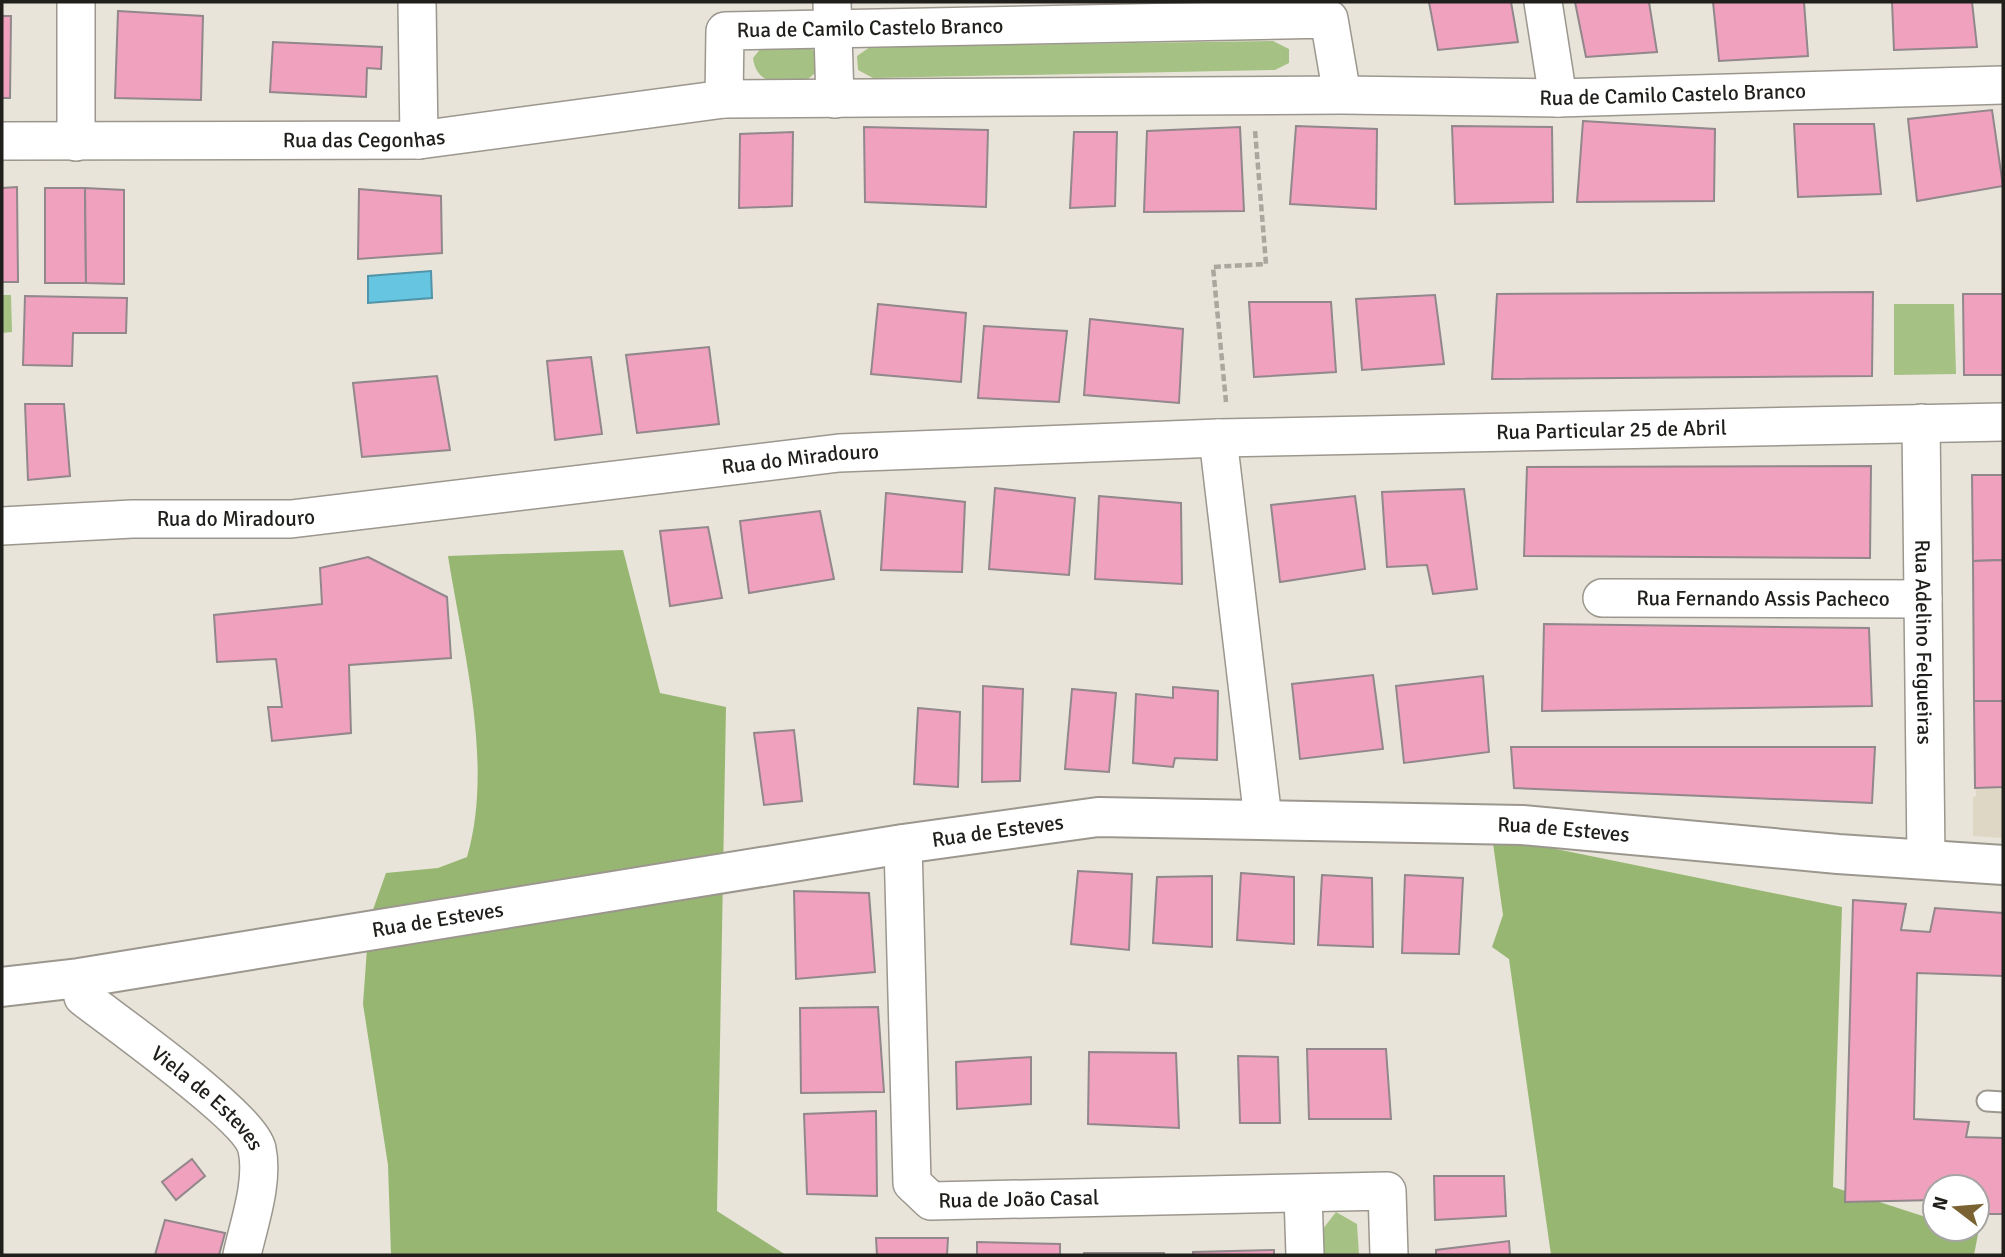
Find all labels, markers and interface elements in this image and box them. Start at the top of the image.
street label: Rua de Camilo Castelo Branco [736,13,1004,43]
street label: Rua de Camilo Castelo Branco [1539,78,1806,111]
street label: Rua das Cegonhas [283,124,447,154]
street label: Rua Particular 25 de Abril [1496,415,1727,445]
street label: Rua do Miradouro [720,438,879,480]
street label: Rua do Miradouro [157,503,316,532]
street label: Rua Adelino Felgueiras [1909,539,1938,745]
street label: Rua Fernando Assis Pacheco [1636,585,1890,612]
street label: Rua de Esteves [930,809,1065,853]
street label: Rua de Esteves [1497,812,1631,848]
street label: Rua de Esteves [370,896,505,943]
street label: Viela de Esteves [146,1040,269,1154]
north arrow [1921,1173,1991,1243]
street label: Rua de João Casal [938,1184,1099,1214]
text: N [1927,1194,1954,1213]

